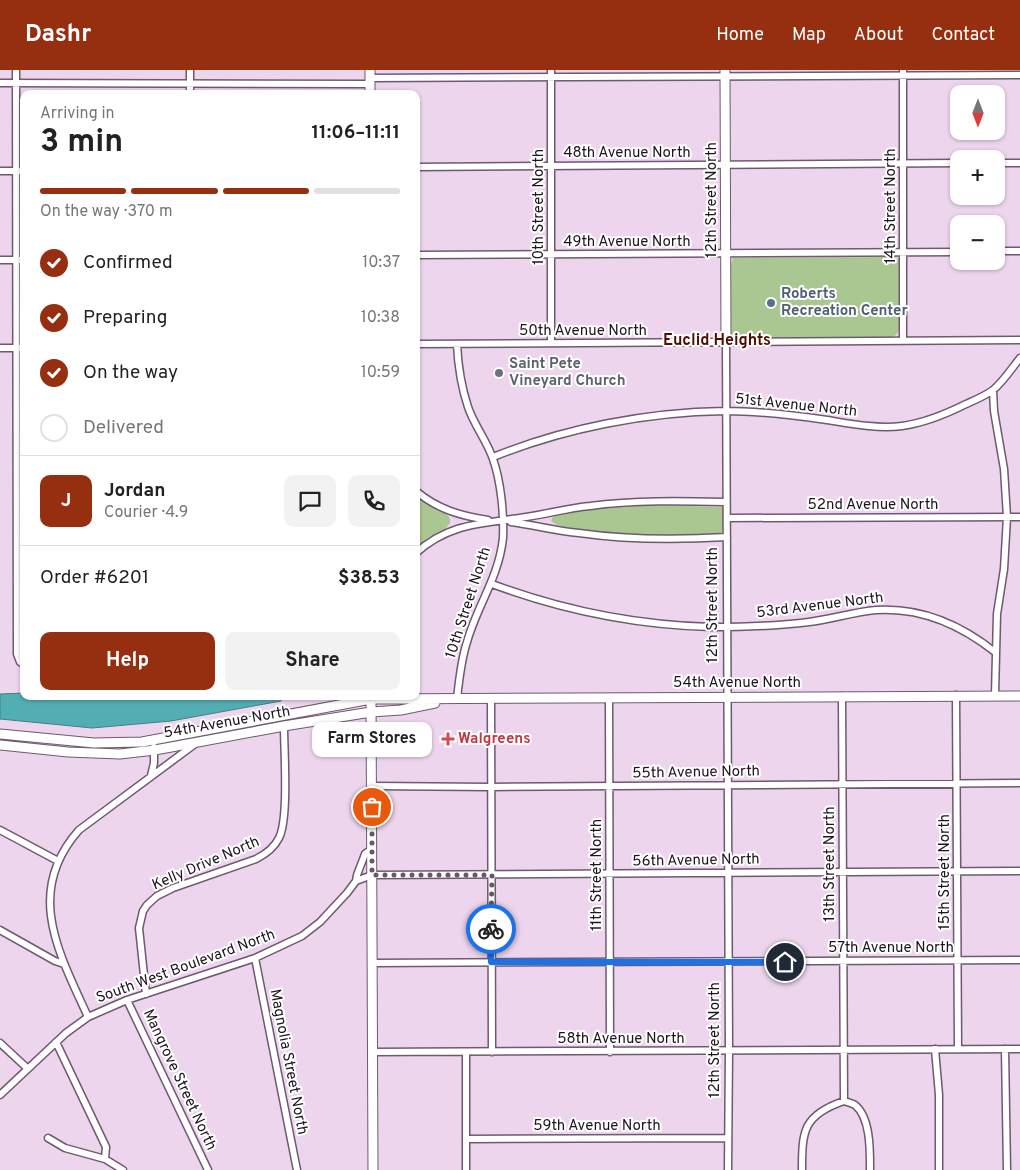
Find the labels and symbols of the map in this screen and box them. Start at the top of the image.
north arrow [950,85,1005,140]
street label: 12th Street North [703,142,722,258]
street label: 48th Avenue North [563,144,691,163]
street label: 14th Street North [882,148,901,264]
street label: 10th Street North [530,149,549,265]
street label: 49th Avenue North [563,233,691,252]
place label: Roberts Recreation Center [781,285,908,321]
marker: Roberts Recreation Center [765,297,777,309]
street label: 50th Avenue North [519,322,647,341]
district label: Euclid Heights [663,331,771,351]
place label: Saint Pete Vineyard Church [509,355,626,391]
marker: Saint Pete Vineyard Church [493,367,505,379]
street label: 51st Avenue North [734,390,858,422]
street label: 52nd Avenue North [808,496,938,515]
street label: 10th Street North [442,545,496,661]
street label: 12th Street North [704,547,723,663]
street label: 53rd Avenue North [755,589,885,623]
street label: 54th Avenue North [673,674,801,693]
street label: 54th Avenue North [162,703,292,743]
callout: Farm Stores [312,722,432,757]
place label: Walgreens [458,730,531,749]
marker: Walgreens [442,733,454,745]
street label: 55th Avenue North [632,762,760,784]
pin [351,786,393,828]
street label: 13th Street North [821,806,840,922]
street label: 15th Street North [936,814,955,930]
street label: 11th Street North [588,819,607,931]
street label: Kelly Drive North [149,833,263,895]
street label: 56th Avenue North [632,850,760,872]
courier [466,904,516,954]
street label: South West Boulevard North [94,926,278,1008]
street label: 57th Avenue North [828,939,954,958]
pin [764,941,806,983]
street label: 12th Street North [706,982,725,1098]
street label: Magnolia Street North [265,987,311,1137]
street label: Mangrove Street North [138,1006,220,1154]
street label: 58th Avenue North [557,1030,685,1049]
street label: 59th Avenue North [533,1117,661,1136]

